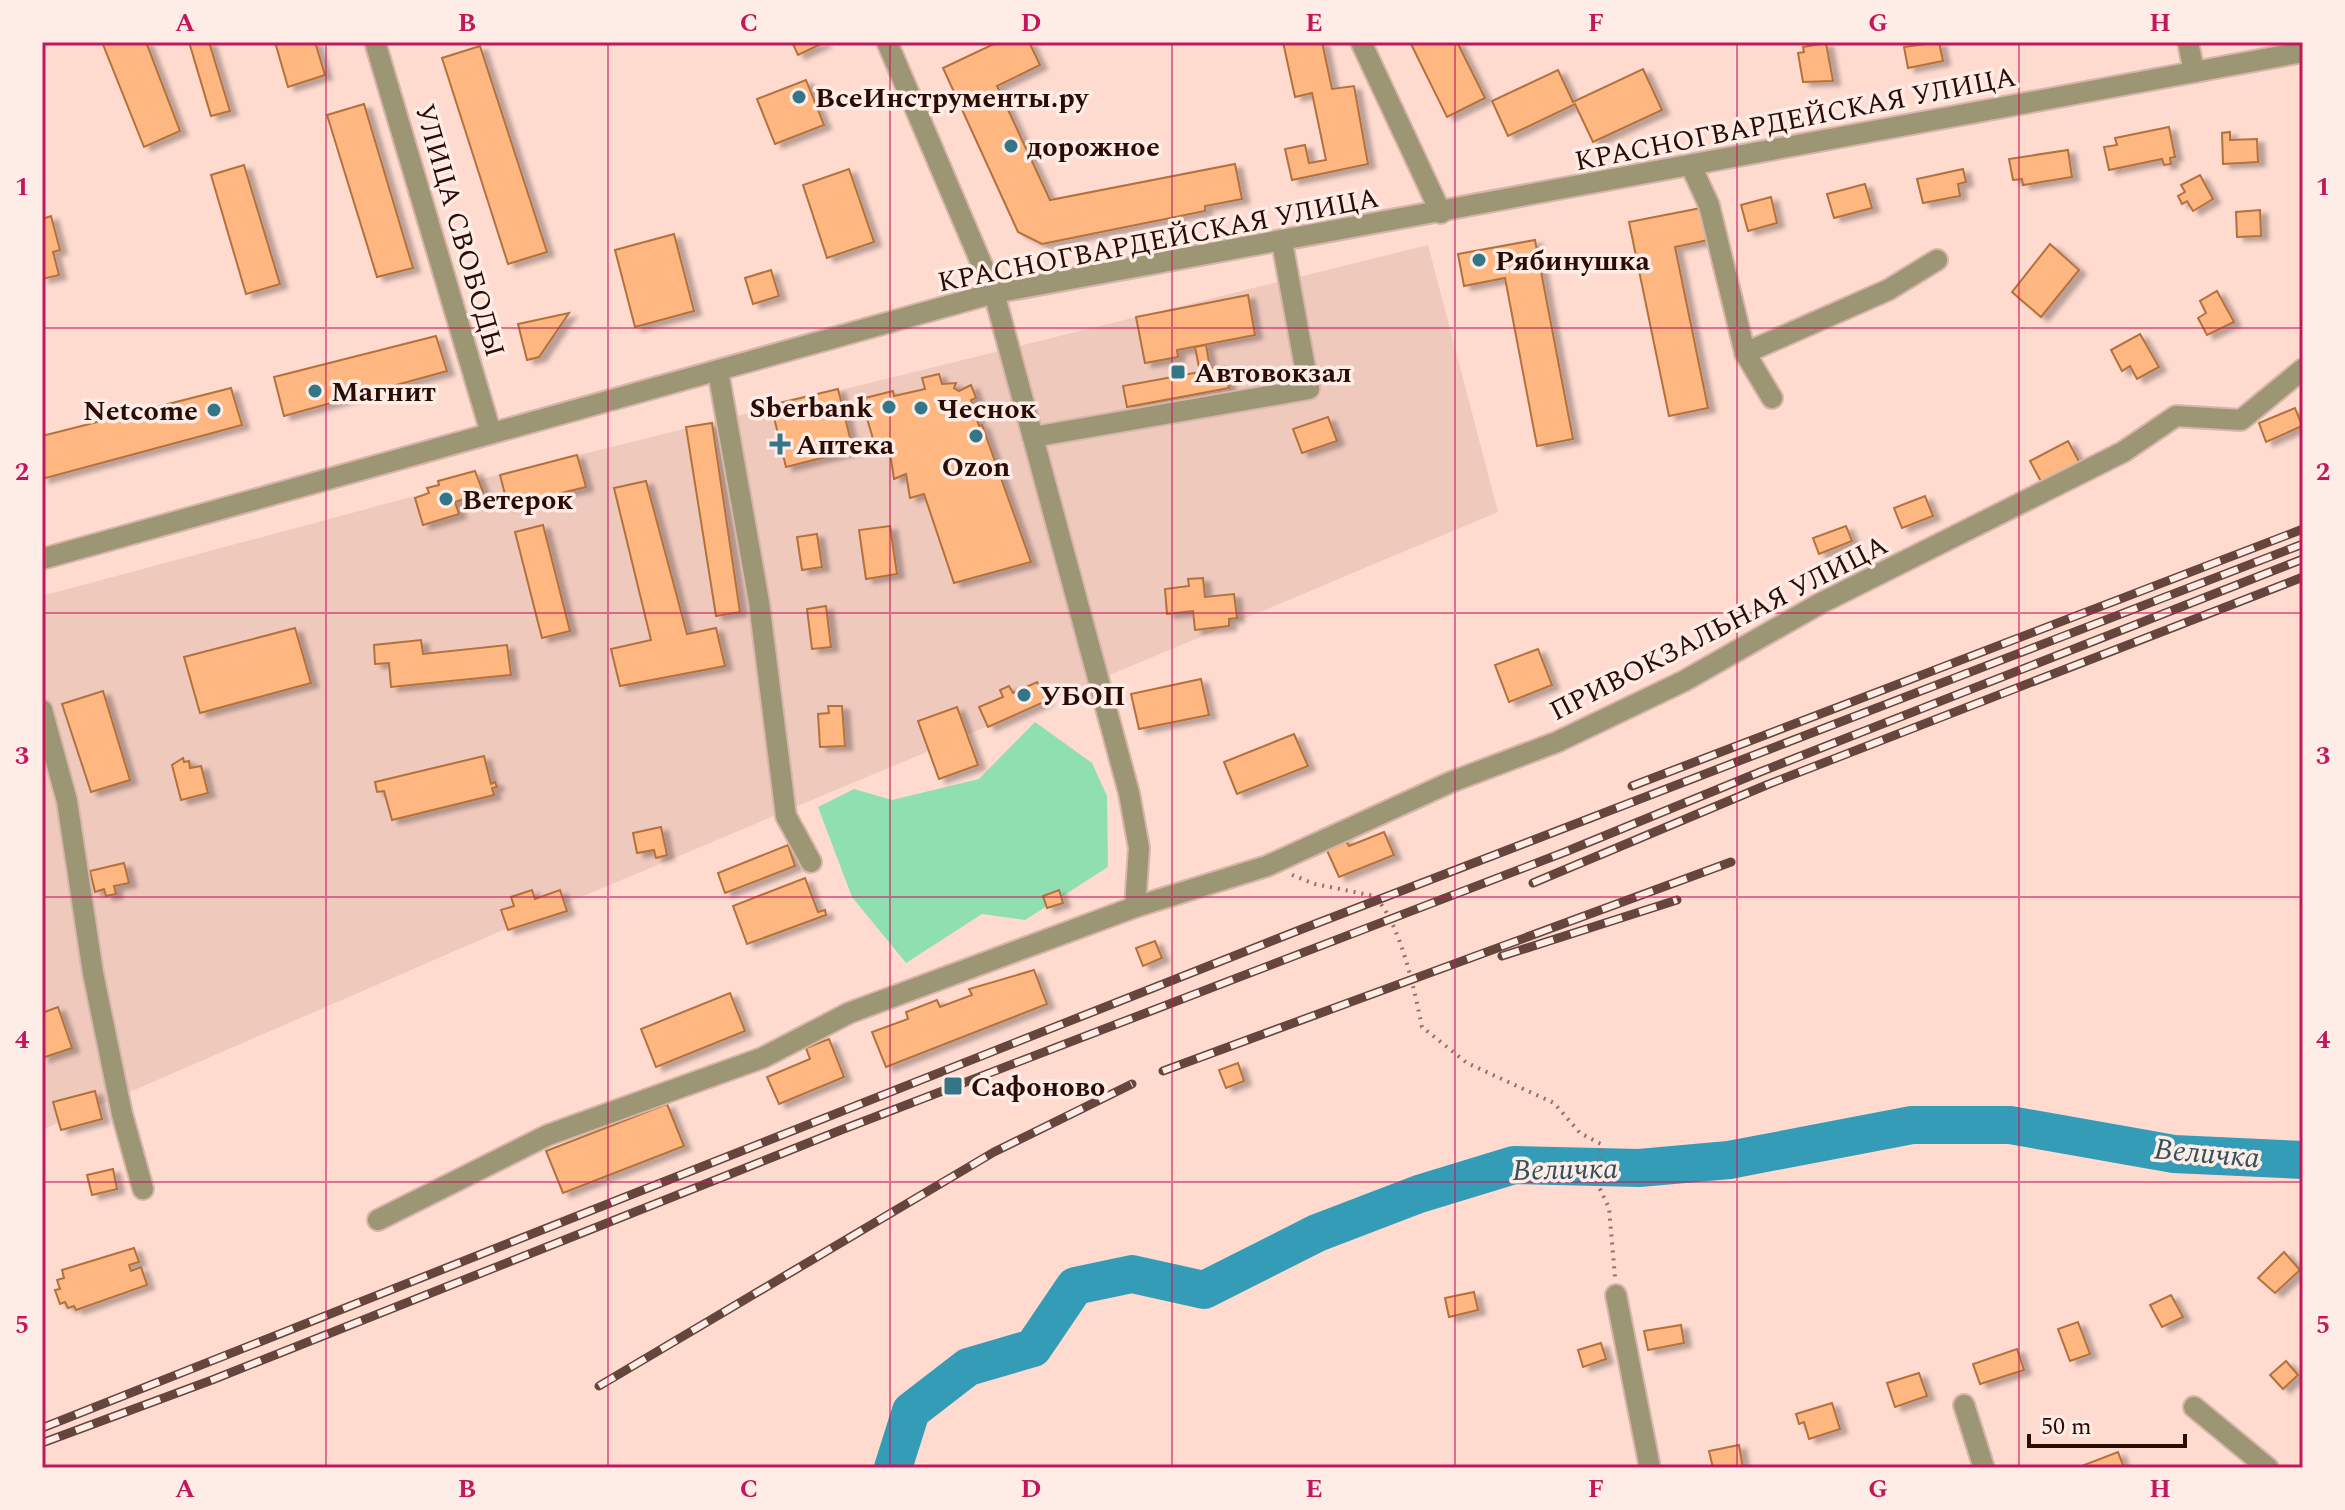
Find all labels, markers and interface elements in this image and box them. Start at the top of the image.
text: A [175,3,195,43]
text: B [458,3,476,43]
text: C [740,3,758,43]
text: D [1021,3,1041,43]
text: E [1305,3,1323,43]
text: F [1588,3,1604,43]
text: G [1868,3,1888,43]
text: H [2149,3,2171,43]
street label: КРАСНОГВАРДЕЙСКАЯ УЛИЦА [1571,56,2020,183]
place label: ВсеИнструменты.ру [815,77,1090,120]
marker: ВсеИнструменты.ру [790,88,808,106]
street label: УЛИЦА СВОБОДЫ [403,99,516,362]
place label: дорожное [1027,126,1160,169]
marker: дорожное [1002,137,1020,155]
text: 1 [15,167,29,207]
text: 1 [2316,167,2330,207]
street label: КРАСНОГВАРДЕЙСКАЯ УЛИЦА [934,177,1383,304]
place label: Рябинушка [1495,240,1650,283]
marker: Рябинушка [1470,251,1488,269]
place label: Автовокзал [1194,352,1352,395]
marker: Автовокзал [1169,363,1187,381]
place label: Магнит [331,371,436,414]
marker: Магнит [306,382,324,400]
place label: Sberbank [750,387,873,430]
place label: Чеснок [937,388,1036,431]
place label: Netcome [83,390,198,433]
marker: Sberbank [880,398,898,416]
marker: Чеснок [912,399,930,417]
marker: Netcome [205,401,223,419]
place label: Аптека [796,424,895,467]
marker: Ozon [967,427,985,445]
marker: Аптека [771,435,789,453]
place label: Ozon [942,446,1010,489]
text: 2 [15,452,29,492]
text: 2 [2316,452,2330,492]
place label: Ветерок [462,479,573,522]
marker: Ветерок [437,490,455,508]
street label: ПРИВОКЗАЛЬНАЯ УЛИЦА [1542,524,1896,733]
place label: УБОП [1040,675,1125,718]
marker: УБОП [1015,686,1033,704]
text: 3 [15,736,29,776]
text: 3 [2316,736,2330,776]
text: 4 [15,1020,30,1060]
text: 4 [2316,1020,2331,1060]
place label: Сафоново [971,1066,1105,1109]
marker: Сафоново [942,1075,964,1097]
water label: Величка [2152,1126,2262,1182]
water label: Величка [1512,1146,1618,1194]
text: 5 [15,1305,29,1345]
text: 5 [2316,1305,2330,1345]
scale bar [2029,1398,2185,1448]
text: 50 m [2041,1409,2092,1445]
text: A [175,1469,195,1509]
text: B [458,1469,476,1509]
text: C [740,1469,758,1509]
text: D [1021,1469,1041,1509]
text: E [1305,1469,1323,1509]
text: F [1588,1469,1604,1509]
text: G [1868,1469,1888,1509]
text: H [2149,1469,2171,1509]

